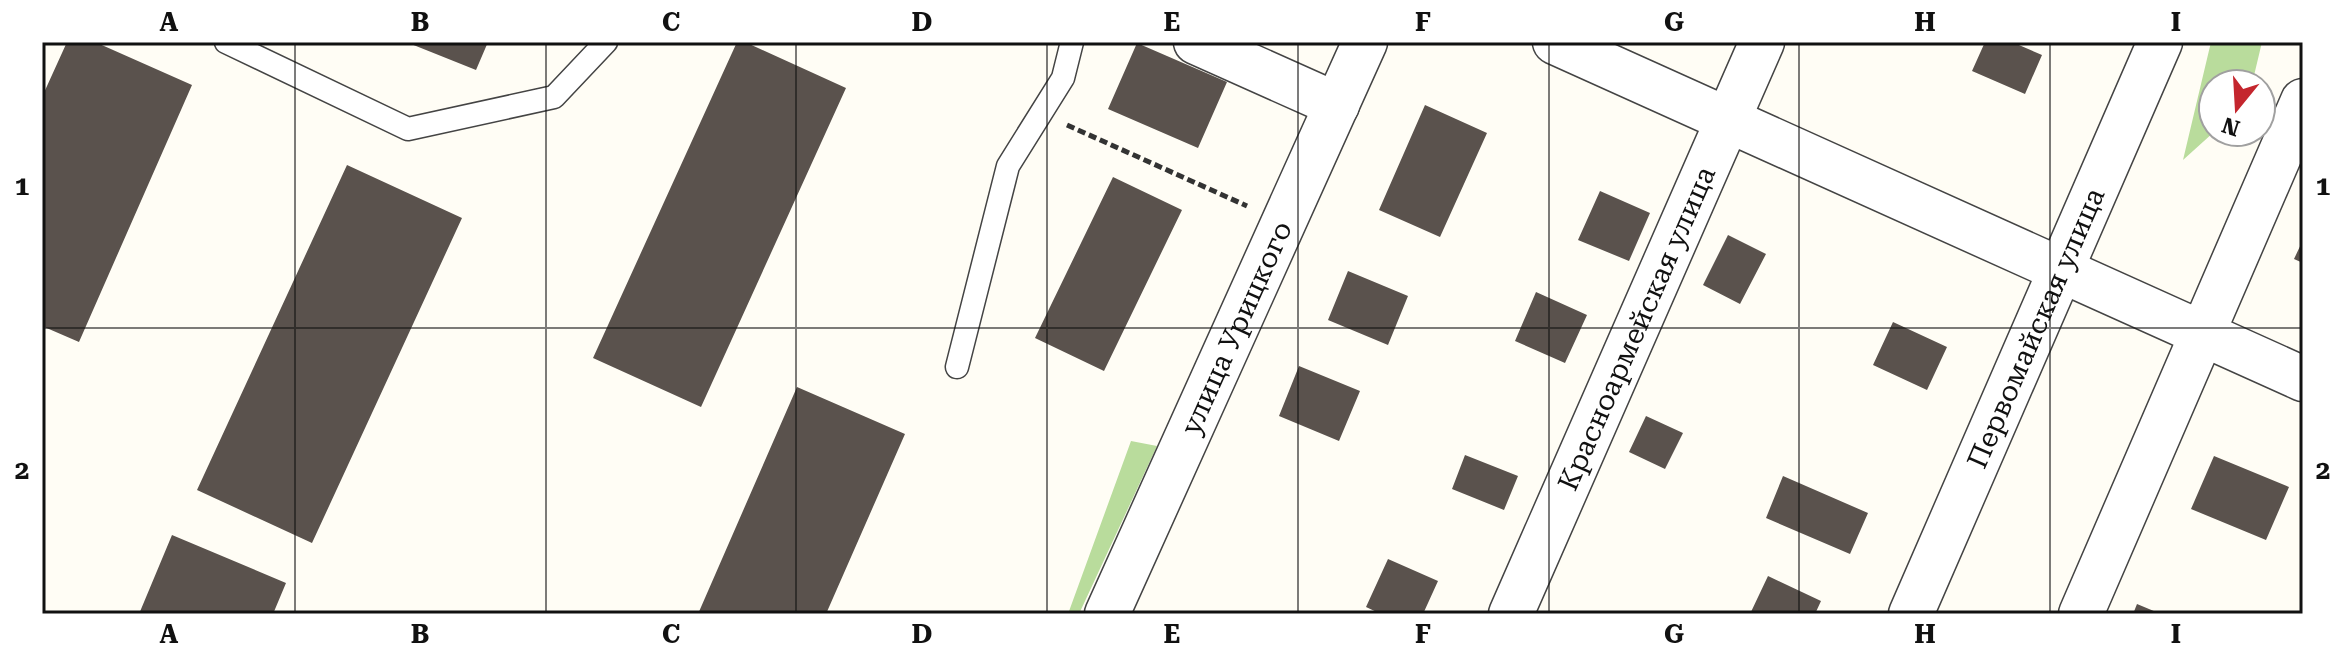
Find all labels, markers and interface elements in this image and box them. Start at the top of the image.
text: A [160,7,179,37]
text: B [411,7,429,37]
text: C [662,7,680,37]
text: D [912,7,932,37]
text: E [1164,7,1180,37]
text: F [1415,7,1431,37]
text: G [1664,7,1684,37]
text: H [1914,7,1936,37]
text: I [2171,7,2181,37]
north arrow [2197,68,2277,148]
text: N [2219,112,2243,141]
street label: Красноармейская улица [1551,161,1722,496]
text: 1 [15,171,29,201]
text: 1 [2316,171,2330,201]
street label: Первомайская улица [1960,183,2111,473]
street label: улица Урицкого [1174,216,1299,440]
text: 2 [15,455,29,485]
text: 2 [2316,455,2330,485]
text: A [160,619,179,649]
text: B [411,619,429,649]
text: C [662,619,680,649]
text: D [912,619,932,649]
text: E [1164,619,1180,649]
text: F [1415,619,1431,649]
text: G [1664,619,1684,649]
text: H [1914,619,1936,649]
text: I [2171,619,2181,649]

